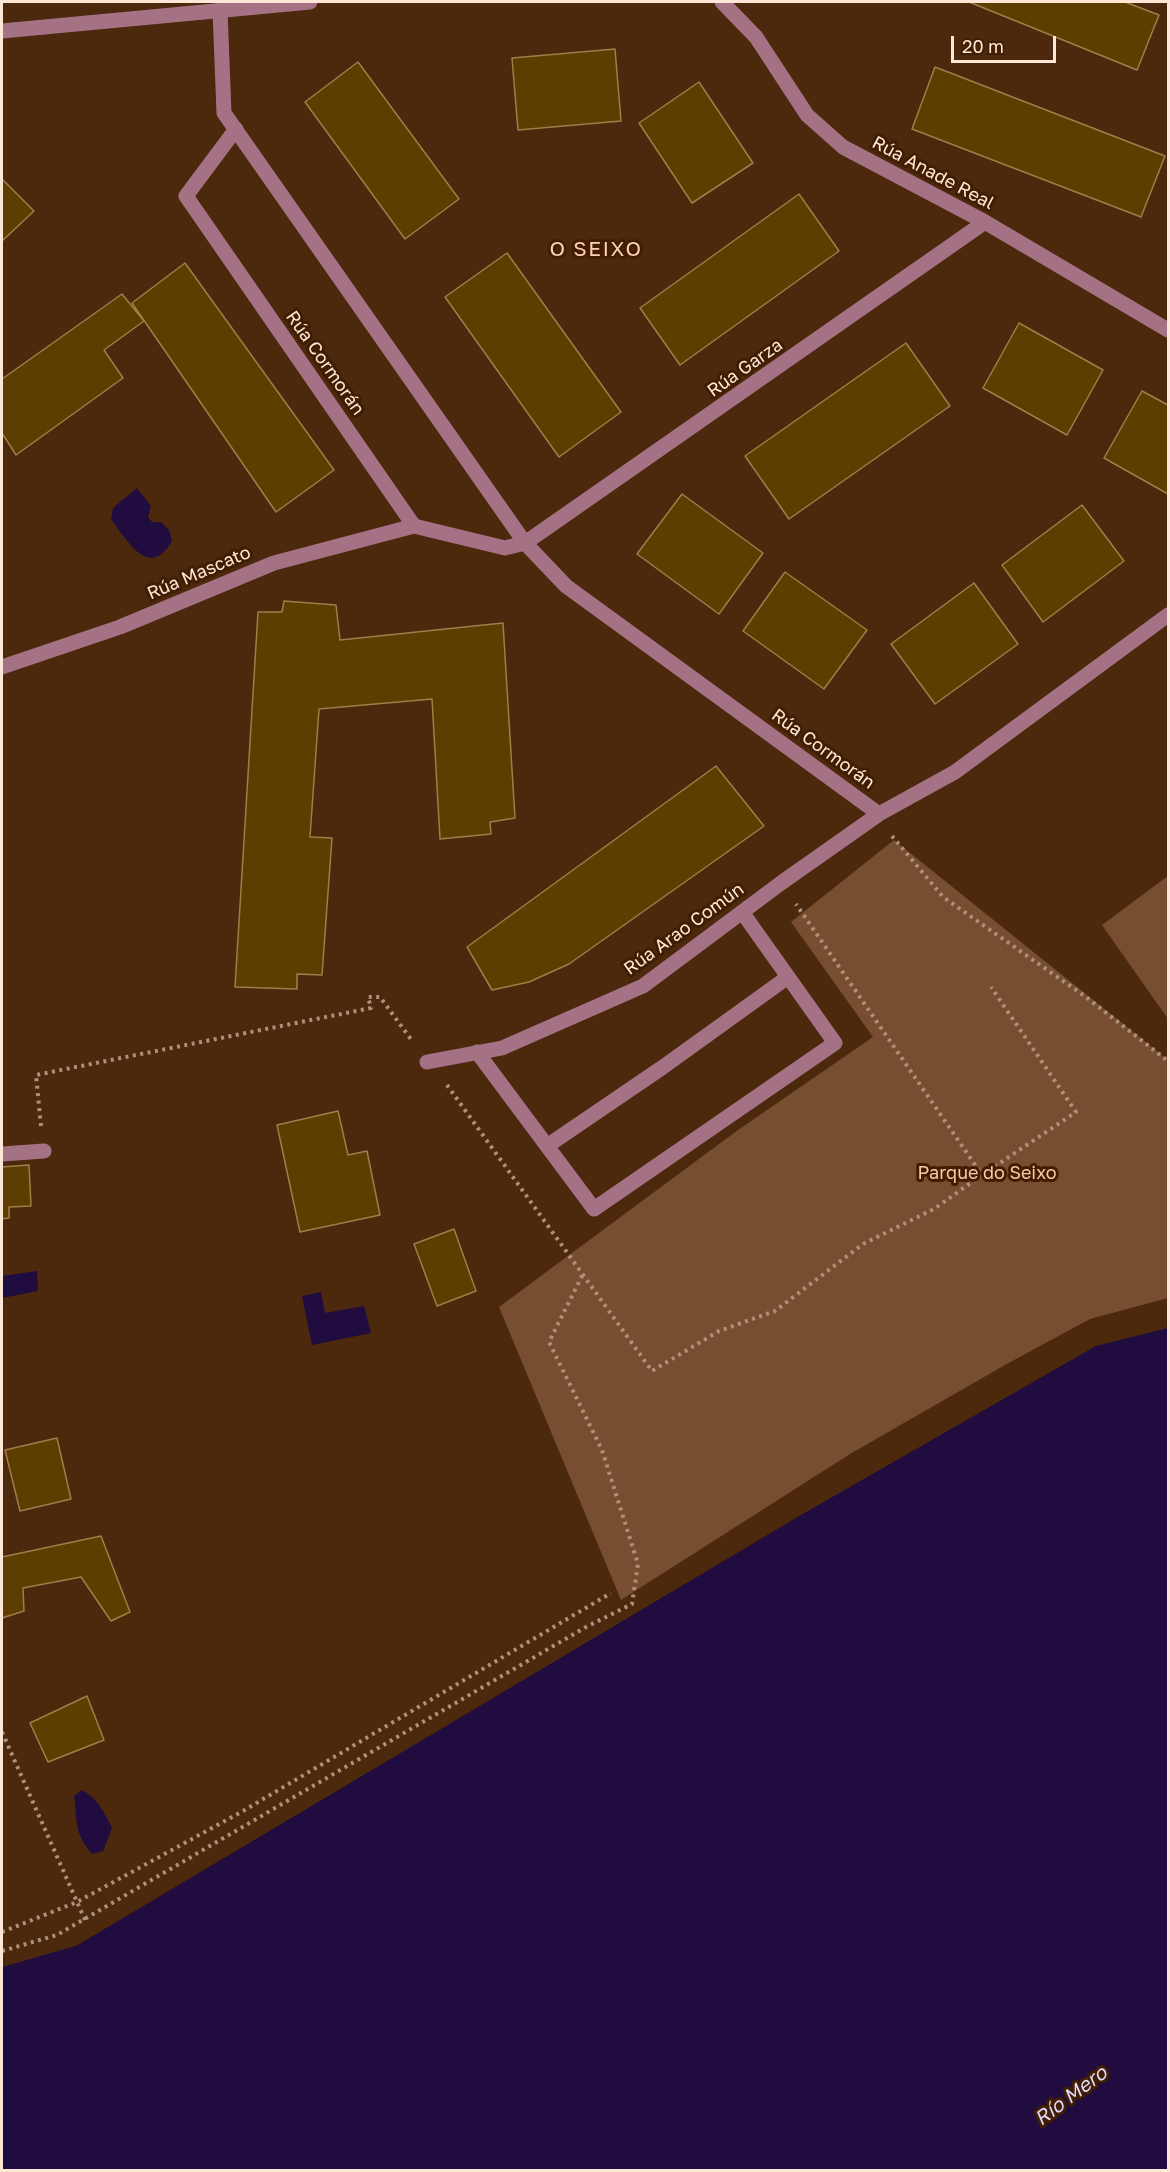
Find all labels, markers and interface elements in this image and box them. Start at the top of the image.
scale bar [954,24,1059,62]
text: 20 m [962,35,1004,57]
street label: Rúa Anade Real [868,132,998,214]
district label: O SEIXO [549,236,643,262]
street label: Rúa Cormorán [281,307,369,419]
street label: Rúa Garza [703,334,787,402]
street label: Rúa Mascato [144,541,254,605]
street label: Rúa Cormorán [767,704,879,794]
street label: Rúa Arao Común [620,878,748,980]
park label: Parque do Seixo [917,1162,1057,1184]
water label: Río Mero [1030,2061,1112,2131]

